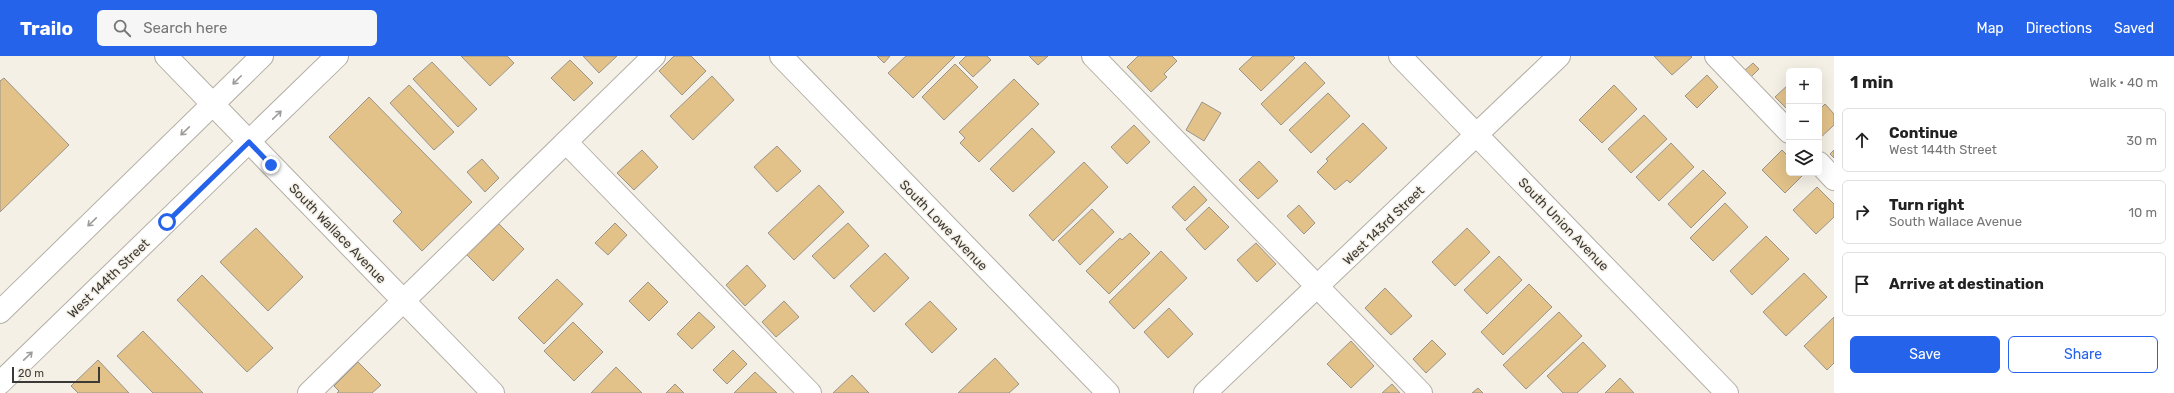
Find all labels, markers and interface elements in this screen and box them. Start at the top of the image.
search box [97,10,377,46]
text: Trailo [20,17,73,40]
icon: search [111,17,133,39]
text: Search here [143,19,227,37]
text: Map [1977,20,2004,37]
text: Directions [2026,20,2092,37]
text: Saved [2114,20,2154,37]
map controls [1786,68,1822,176]
button: + [1786,68,1822,104]
text: 1 min [1850,72,1893,92]
one-way arrow [232,75,242,85]
text: Walk · 40 m [2089,75,2158,90]
button: − [1786,104,1822,140]
one-way arrow [272,110,282,119]
text: Continue [1889,124,1958,142]
one-way arrow [180,127,190,136]
icon: ahead [1851,129,1873,151]
text: 30 m [2126,133,2157,148]
button: layers [1786,140,1822,176]
text: West 144th Street [1889,142,1997,157]
route end [262,156,280,174]
street label: South Union Avenue [1515,175,1612,274]
street label: South Lowe Avenue [897,177,991,274]
street label: South Wallace Avenue [286,180,389,286]
street label: West 143rd Street [1340,183,1427,268]
text: Turn right [1889,196,1964,214]
icon: right [1851,201,1873,223]
text: 10 m [2128,205,2157,220]
route start [158,213,176,231]
text: South Wallace Avenue [1889,214,2022,229]
one-way arrow [87,217,97,227]
street label: West 144th Street [64,236,152,321]
icon: arrive [1851,273,1873,295]
text: Arrive at destination [1889,275,2044,293]
button: Save [1850,336,2000,373]
button: Share [2008,336,2158,373]
one-way arrow [23,351,33,361]
scale bar [12,365,100,384]
text: 20 m [18,367,44,380]

